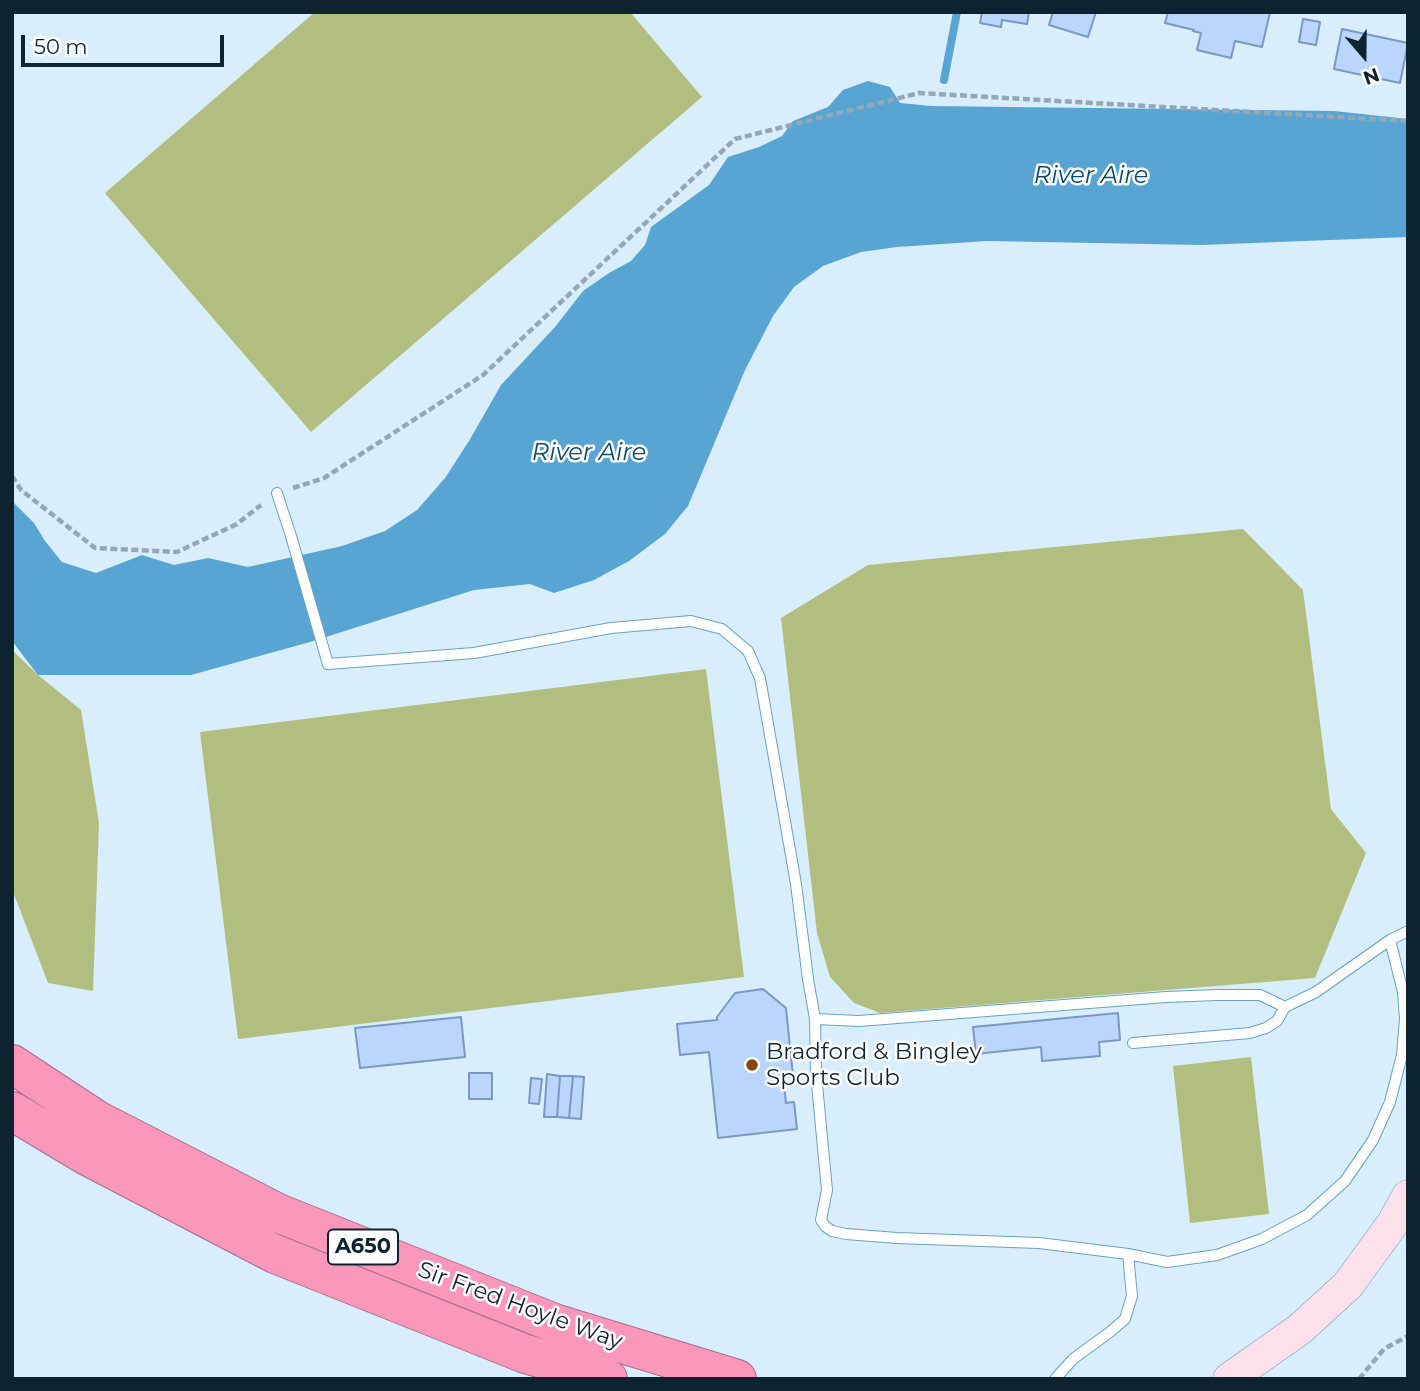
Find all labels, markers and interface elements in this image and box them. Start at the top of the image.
scale bar [24,21,228,65]
north arrow [1329,21,1399,91]
text: 50 m [34,34,88,59]
text: N [1360,63,1383,90]
water label: River Aire [1034,162,1148,190]
water label: River Aire [532,439,646,467]
place label: Bradford & Bingley Sports Club [766,1038,982,1092]
marker: Bradford & Bingley Sports Club [744,1057,760,1073]
road number: A650 [328,1230,398,1264]
street label: Sir Fred Hoyle Way [414,1256,626,1356]

